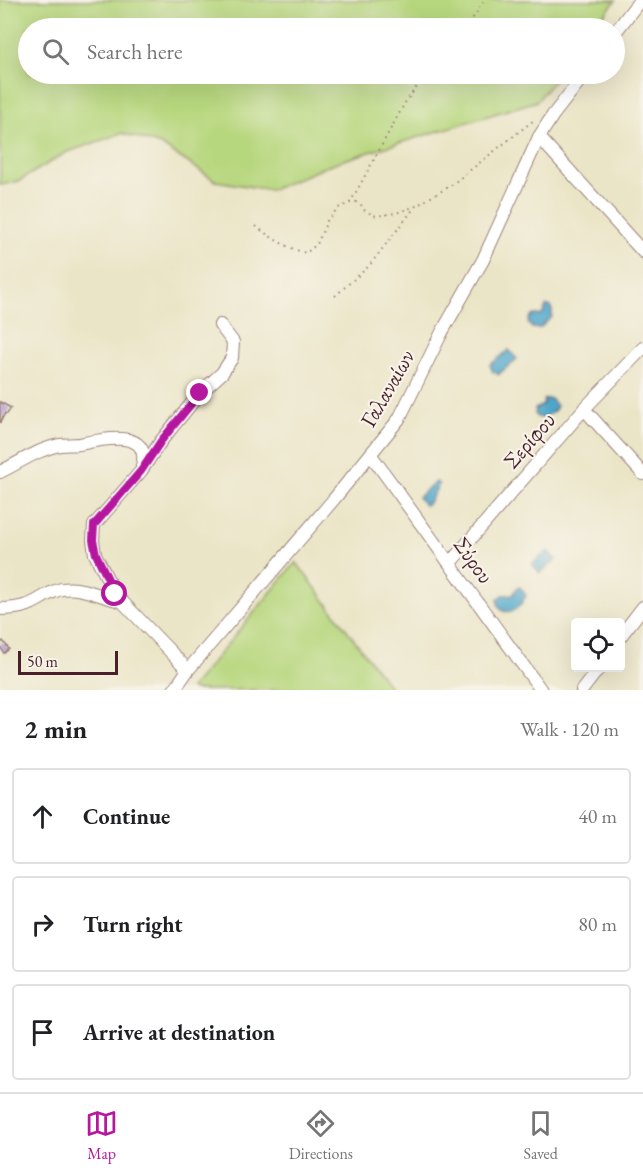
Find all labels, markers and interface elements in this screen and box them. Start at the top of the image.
search box [18,18,625,84]
icon: search [39,35,72,68]
text: Search here [87,37,182,66]
street label: Γαλαναίων [354,344,421,432]
route end [186,379,212,405]
street label: Σερίφου [497,406,562,475]
street label: Σύρου [447,531,500,589]
route start [101,580,127,606]
map controls [571,618,625,672]
button: locate [571,618,625,672]
scale bar [18,648,118,676]
text: 50 m [27,651,58,672]
text: 2 min [24,712,87,746]
text: Walk · 120 m [520,716,619,742]
icon: ahead [26,800,59,833]
text: Continue [83,802,170,831]
text: 40 m [578,803,617,829]
icon: right [26,908,59,941]
text: Turn right [83,910,182,939]
text: 80 m [578,911,617,937]
icon: arrive [26,1016,59,1049]
text: Arrive at destination [83,1018,275,1047]
tab: Map [85,1107,118,1164]
tab: Directions [289,1107,353,1164]
tab: Saved [523,1107,558,1164]

